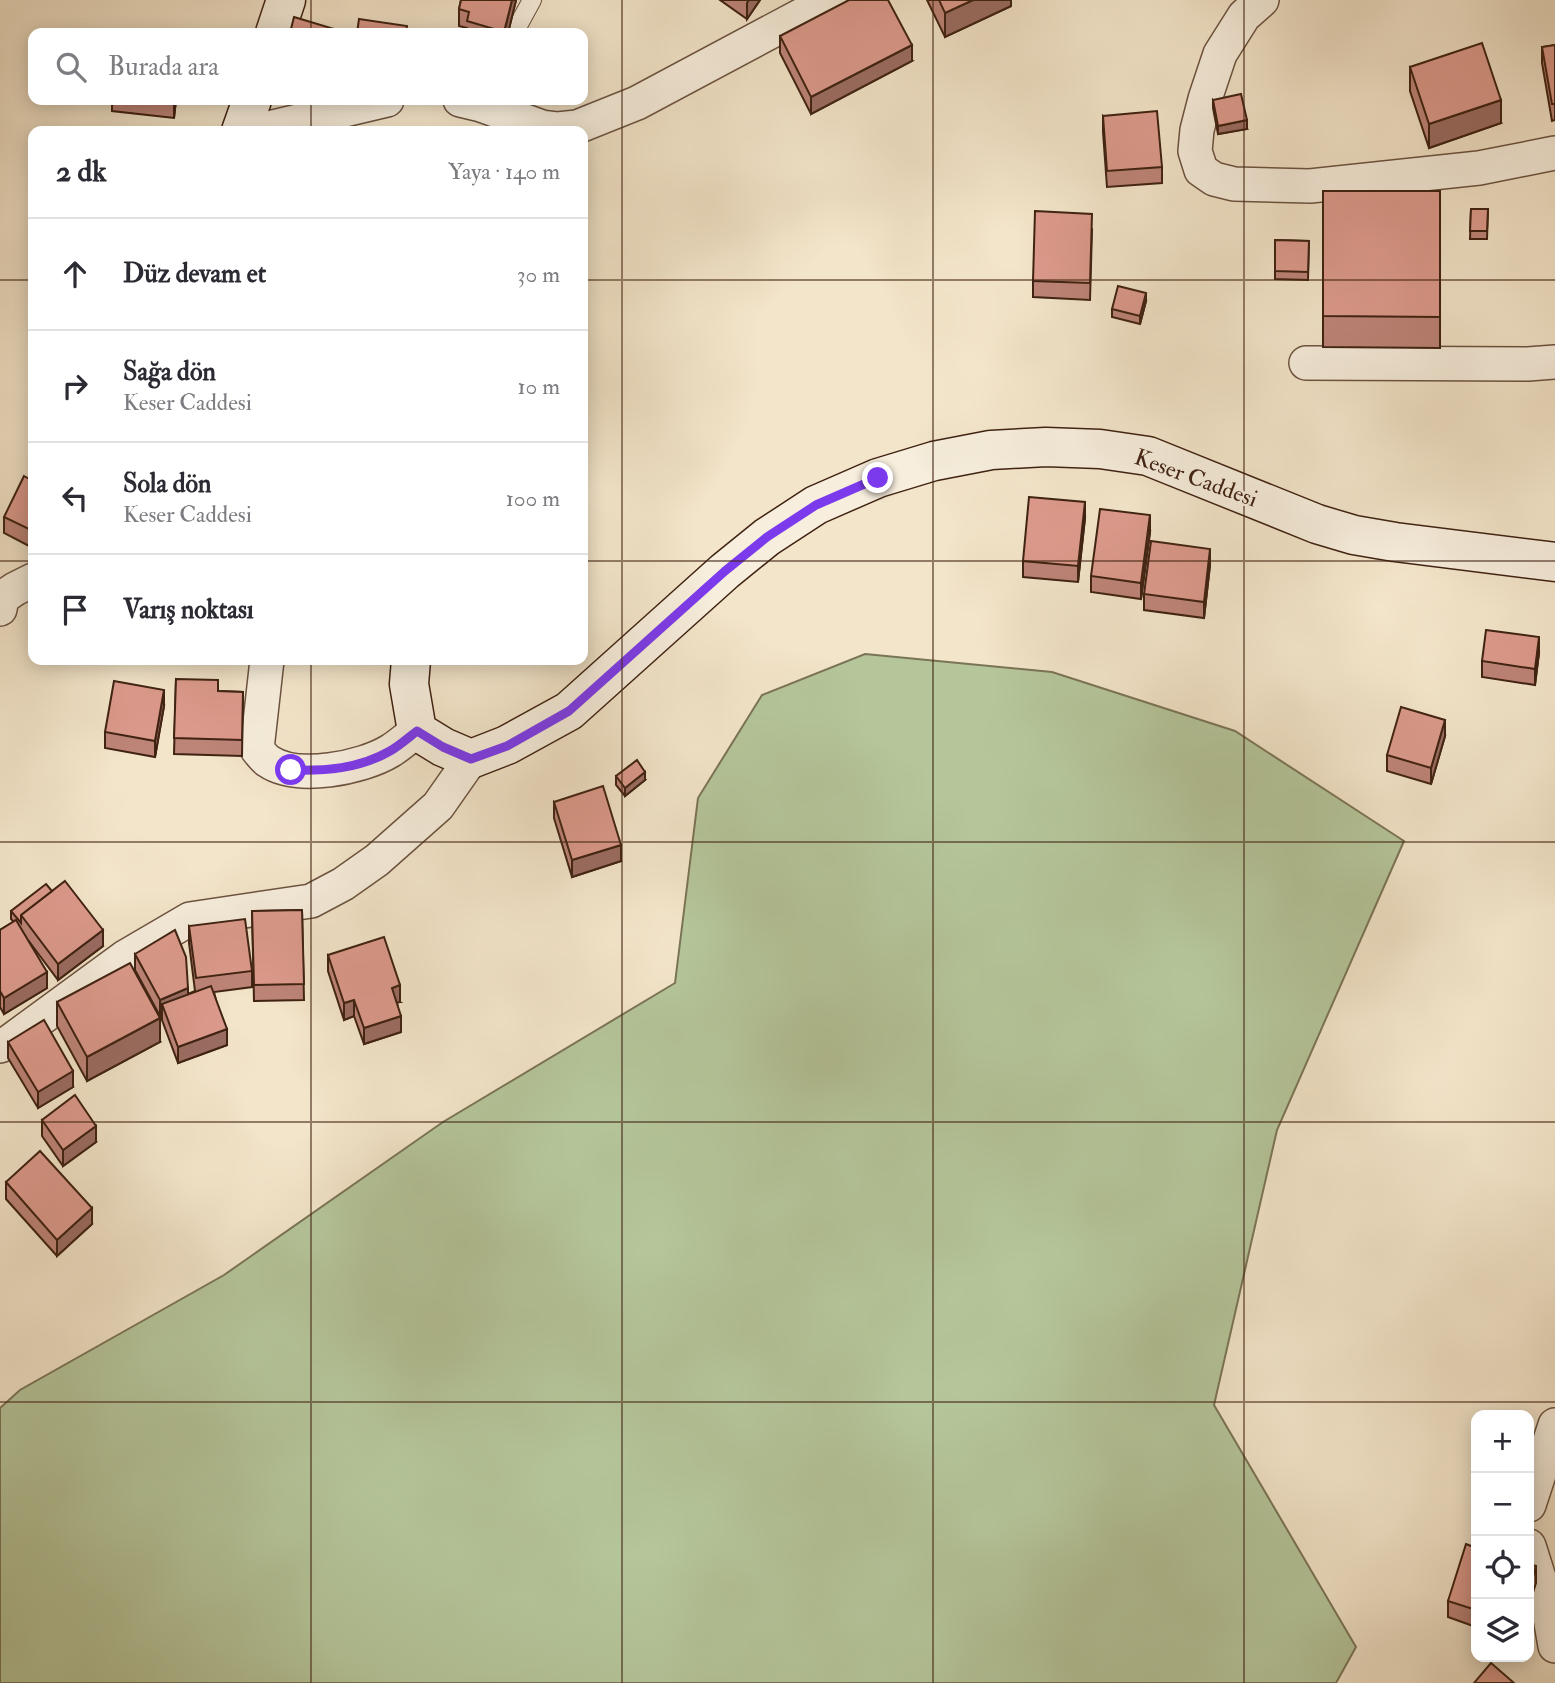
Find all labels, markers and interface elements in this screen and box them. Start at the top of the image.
search box [28,28,588,105]
icon: search [52,48,90,86]
text: Burada ara [108,51,219,83]
text: 2 dk [56,153,107,190]
text: Yaya · 140 m [448,157,560,186]
icon: ahead [56,255,94,293]
text: Düz devam et [123,258,266,290]
text: 30 m [517,260,560,289]
text: Sağa dön [123,356,216,388]
icon: right [56,367,94,405]
text: 10 m [517,372,560,401]
text: Keser Caddesi [123,388,252,417]
street label: Keser Caddesi [1131,442,1261,514]
route end [862,462,893,493]
text: Sola dön [123,468,211,500]
icon: left [56,479,94,517]
text: 100 m [506,484,560,513]
text: Keser Caddesi [123,500,252,529]
icon: arrive [56,591,94,629]
text: Varış noktası [123,594,254,626]
route start [275,754,306,785]
map controls [1471,1410,1534,1662]
button: + [1471,1410,1534,1473]
button: − [1471,1473,1534,1536]
button: locate [1471,1536,1534,1599]
button: layers [1471,1599,1534,1662]

